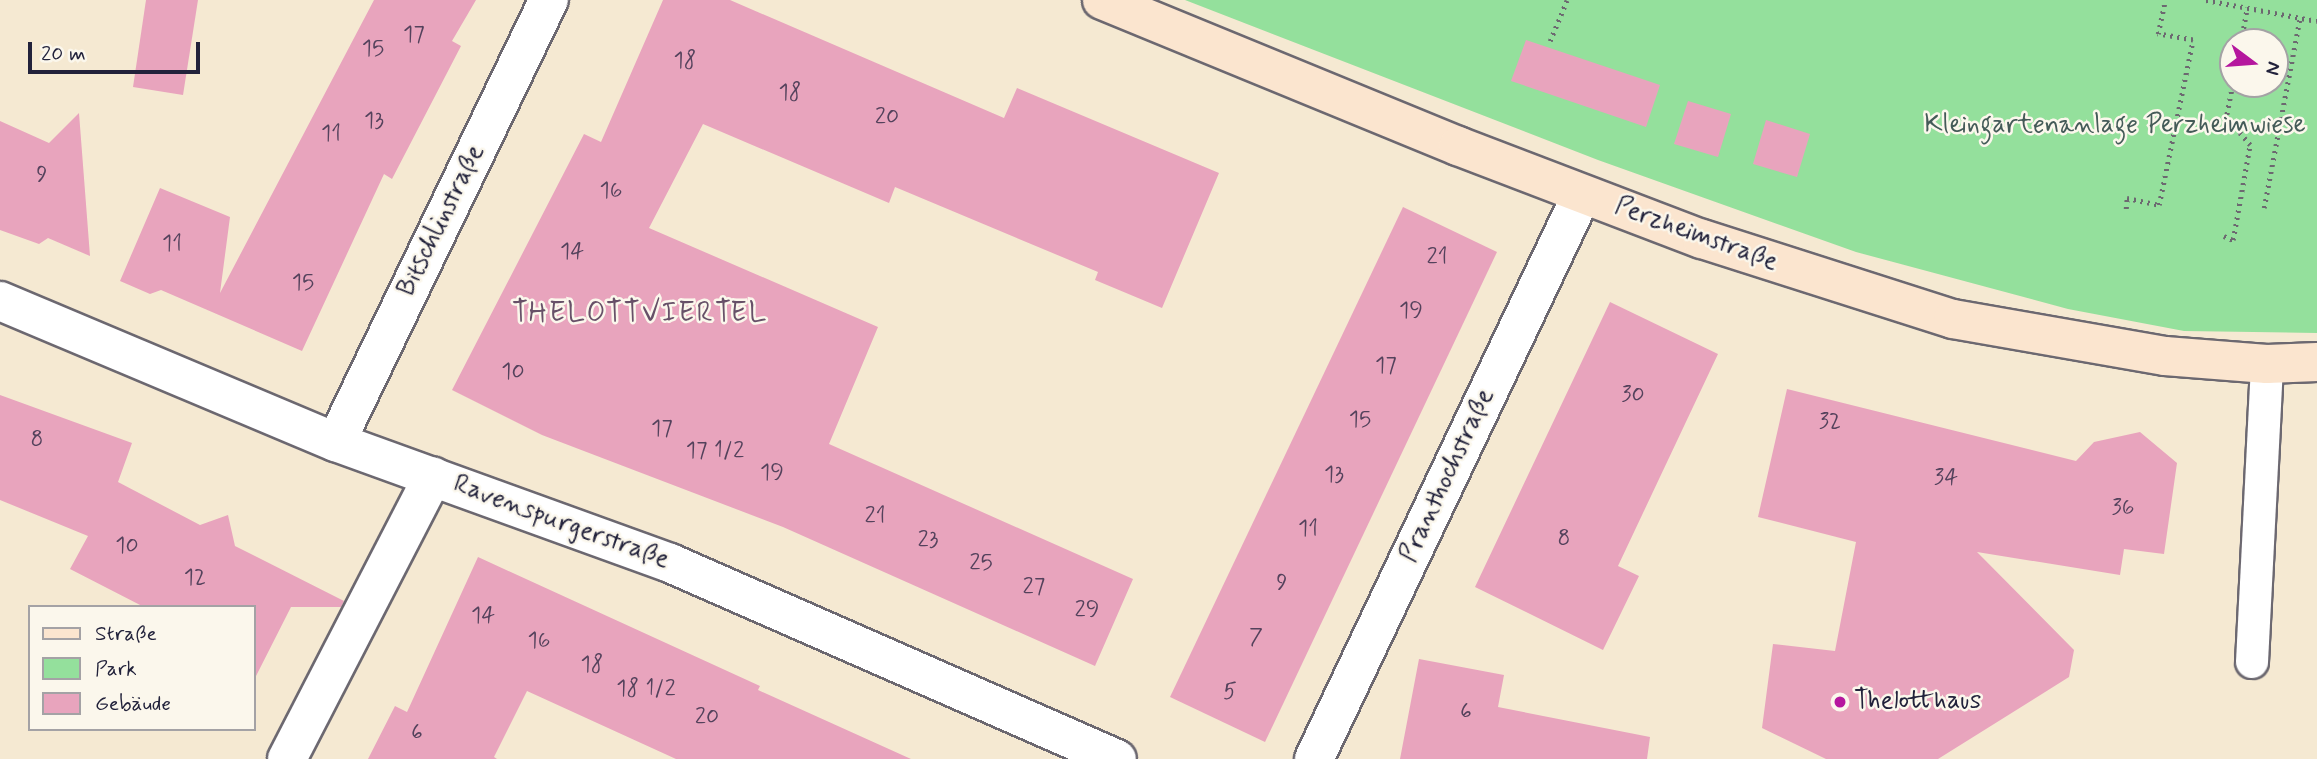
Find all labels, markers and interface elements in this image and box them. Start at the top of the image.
house number: 17 [403,21,425,49]
scale bar [32,28,203,72]
north arrow [2219,28,2289,98]
house number: 15 [362,35,384,63]
text: 20 m [41,40,86,68]
house number: 18 [674,47,696,75]
text: N [2259,59,2287,78]
house number: 18 [779,79,801,107]
house number: 20 [875,103,899,131]
house number: 13 [364,107,384,135]
park label: Kleingartenanlage Perzheimwiese [1925,110,2305,142]
house number: 11 [321,120,341,148]
street label: Bitschlinstraße [392,140,492,302]
house number: 9 [36,161,48,189]
house number: 16 [600,177,622,205]
street label: Perzheimstraße [1610,191,1782,279]
house number: 11 [162,230,182,258]
house number: 14 [560,238,584,266]
house number: 21 [1426,243,1448,271]
house number: 15 [292,269,314,297]
district label: THELOTTVIERTEL [511,297,769,331]
house number: 19 [1399,297,1423,325]
house number: 17 [1375,352,1397,380]
house number: 10 [501,358,525,386]
house number: 30 [1621,381,1645,409]
street label: Pranthochstraße [1394,384,1502,568]
house number: 15 [1349,406,1371,434]
house number: 32 [1819,408,1841,436]
house number: 17 [651,415,673,443]
house number: 8 [31,426,43,454]
house number: 17 1/2 [685,437,745,465]
house number: 19 [760,459,784,487]
house number: 13 [1324,461,1344,489]
house number: 34 [1934,464,1958,492]
street label: Ravenspurgerstraße [449,469,673,577]
house number: 36 [2111,494,2135,522]
house number: 21 [864,502,886,530]
house number: 11 [1298,515,1318,543]
house number: 8 [1558,525,1570,553]
house number: 23 [918,526,938,554]
house number: 10 [115,532,139,560]
house number: 25 [969,549,993,577]
house number: 12 [184,564,206,592]
house number: 9 [1276,569,1288,597]
house number: 27 [1023,573,1045,601]
house number: 29 [1075,596,1099,624]
house number: 14 [471,602,495,630]
legend [28,605,256,731]
text: Straße [95,620,157,648]
house number: 7 [1249,624,1263,652]
house number: 16 [528,627,550,655]
house number: 18 [581,651,603,679]
text: Park [95,655,137,683]
house number: 18 1/2 [616,675,676,703]
house number: 5 [1223,678,1237,706]
place label: Thelotthaus [1854,686,1981,718]
text: Gebäude [95,690,171,718]
marker: Thelotthaus [1832,694,1848,710]
house number: 6 [1460,698,1472,726]
house number: 20 [695,703,719,731]
house number: 6 [411,719,423,747]

